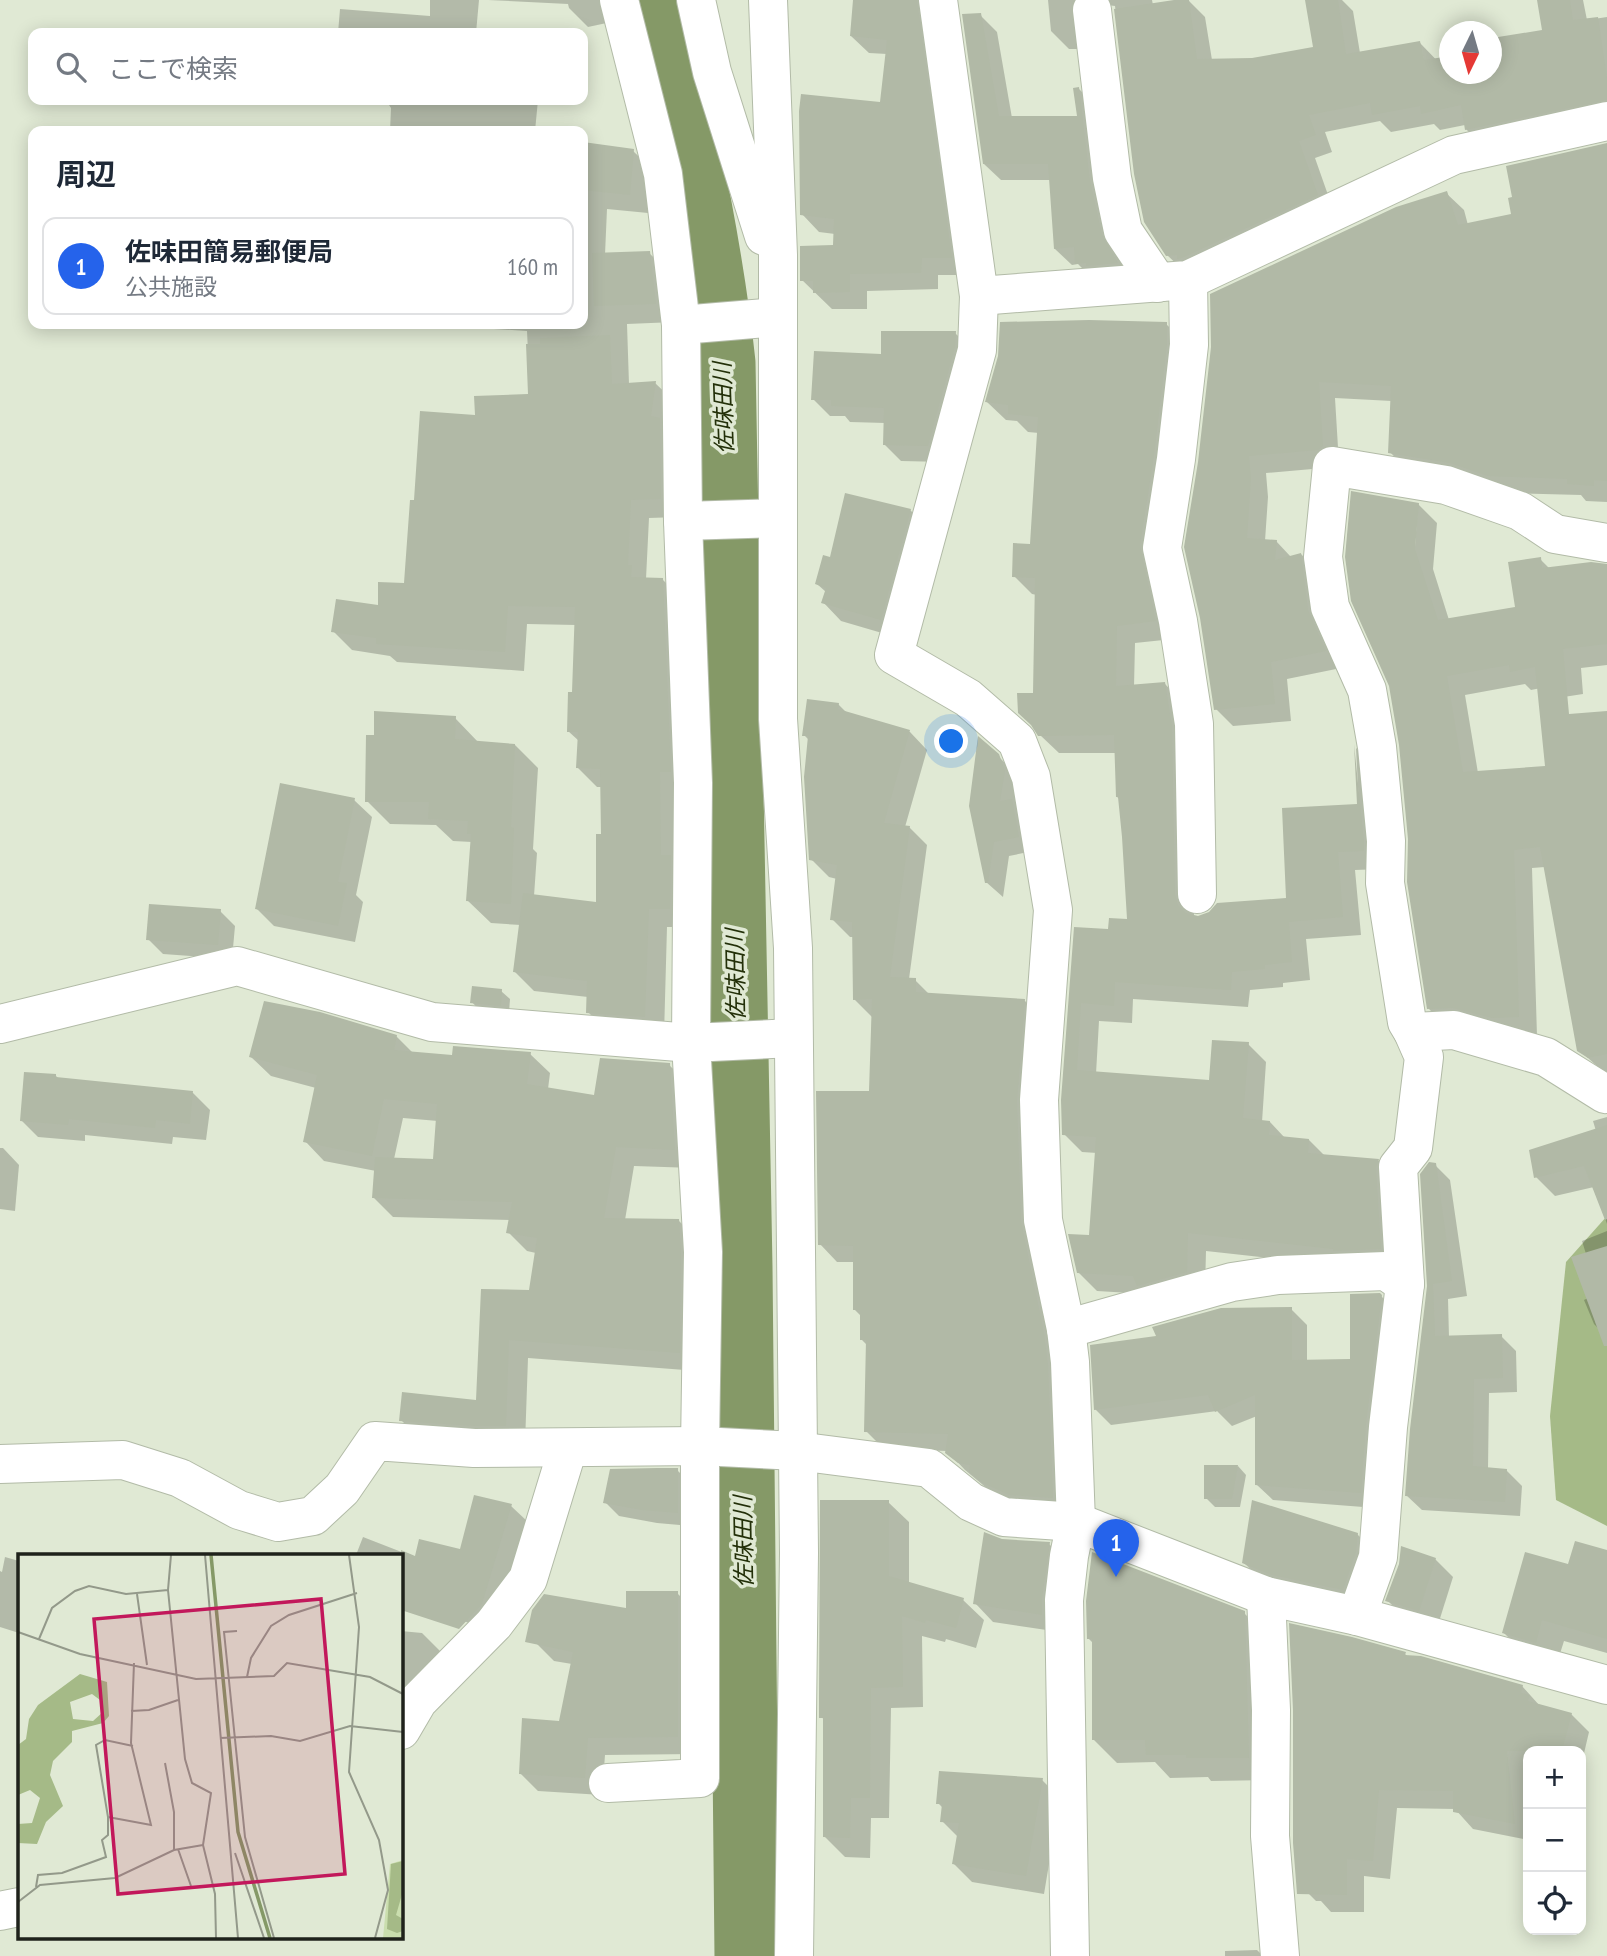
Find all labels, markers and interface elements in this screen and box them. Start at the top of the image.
north arrow [1439,21,1502,84]
search box [28,28,588,105]
icon: search [52,48,90,86]
text: ここで検索 [108,52,238,85]
text: 周辺 [56,154,116,193]
text: 佐味田簡易郵便局 [125,235,333,268]
text: 1 [76,252,87,281]
text: 160 m [507,252,558,281]
text: 公共施設 [125,272,217,301]
water label: 佐味田川 [707,359,739,454]
your location [934,724,968,758]
water label: 佐味田川 [720,926,750,1021]
water label: 佐味田川 [728,1493,758,1588]
pin: 1 [1093,1519,1139,1577]
inset map [18,1554,402,1938]
map controls [1523,1746,1586,1935]
button: + [1523,1746,1586,1809]
button: − [1523,1809,1586,1872]
button: locate [1523,1872,1586,1935]

